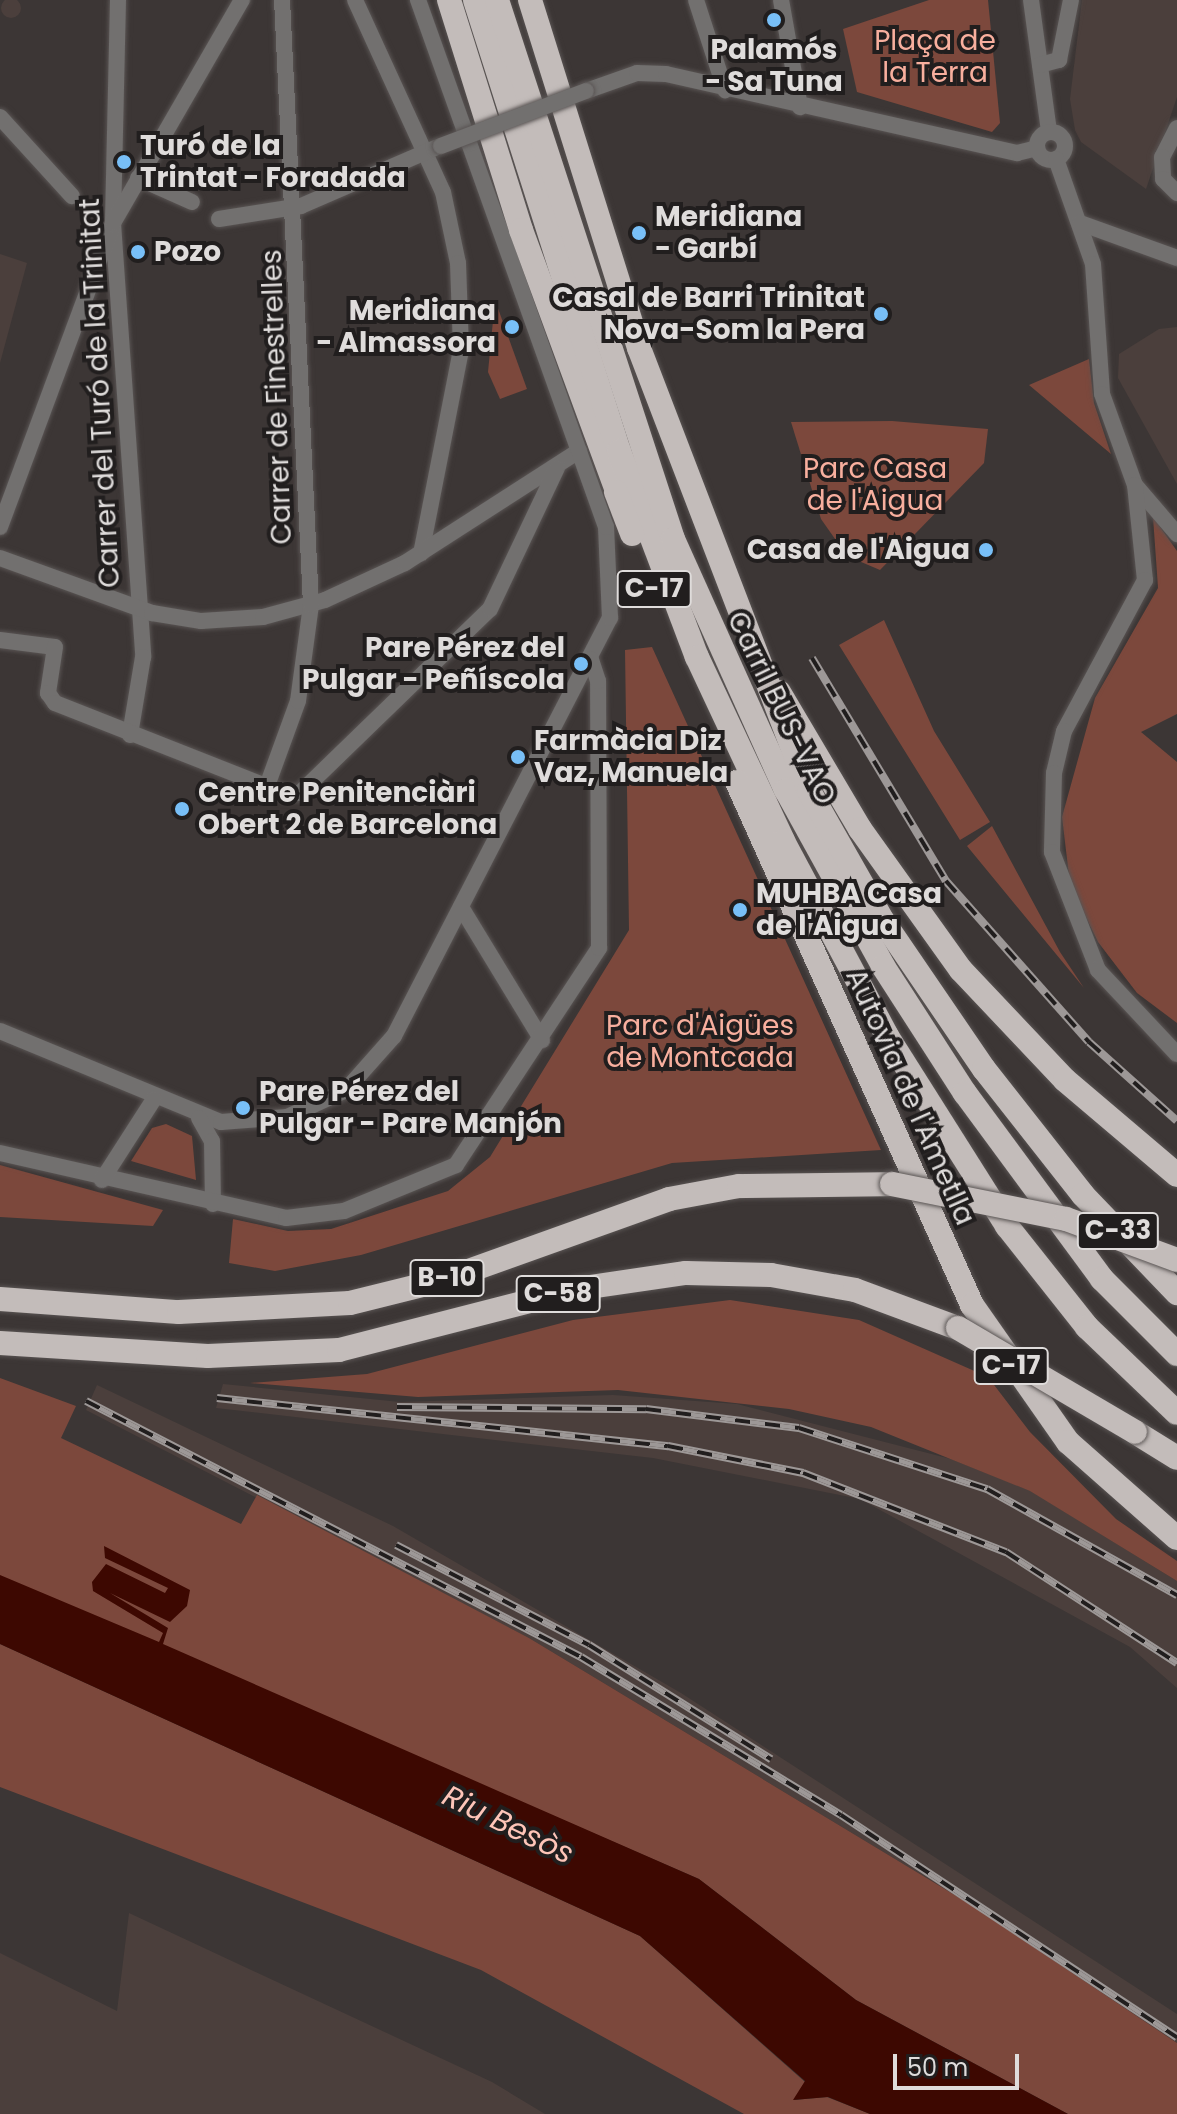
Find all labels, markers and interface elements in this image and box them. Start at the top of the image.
marker: Palamós - Sa Tuna [765,11,783,29]
park label: Plaça de la Terra [874,24,996,90]
place label: Palamós - Sa Tuna [705,33,843,99]
place label: Turó de la Trintat - Foradada [140,129,406,195]
marker: Turó de la Trintat - Foradada [115,153,133,171]
street label: Carrer del Turó de la Trinitat [73,197,127,589]
place label: Meridiana - Garbí [655,200,802,266]
marker: Meridiana - Garbí [630,224,648,242]
place label: Pozo [154,235,221,269]
marker: Pozo [129,243,147,261]
street label: Carrer de Finestrelles [255,249,299,545]
place label: Casal de Barri Trinitat Nova-Som la Pera [552,281,865,347]
place label: Meridiana - Almassora [316,294,496,360]
marker: Casal de Barri Trinitat Nova-Som la Pera [872,305,890,323]
marker: Meridiana - Almassora [503,318,521,336]
park label: Parc Casa de l'Aigua [803,452,947,518]
place label: Casa de l'Aigua [747,533,970,567]
marker: Casa de l'Aigua [977,541,995,559]
road number: C-17 [616,567,692,611]
street label: Carril BUS-VAO [720,606,842,810]
place label: Pare Pérez del Pulgar - Peñíscola [302,631,565,697]
marker: Pare Pérez del Pulgar - Peñíscola [572,655,590,673]
place label: Farmàcia Diz Vaz, Manuela [534,724,728,790]
marker: Farmàcia Diz Vaz, Manuela [509,748,527,766]
place label: Centre Penitenciàri Obert 2 de Barcelona [198,776,497,842]
marker: Centre Penitenciàri Obert 2 de Barcelona [173,800,191,818]
place label: MUHBA Casa de l'Aigua [756,877,942,943]
marker: MUHBA Casa de l'Aigua [731,901,749,919]
street label: Autovia de l'Ametlla [838,964,982,1230]
park label: Parc d'Aigües de Montcada [606,1009,794,1075]
place label: Pare Pérez del Pulgar - Pare Manjón [259,1075,562,1141]
marker: Pare Pérez del Pulgar - Pare Manjón [234,1099,252,1117]
road number: C-33 [1076,1209,1160,1253]
road number: B-10 [409,1256,485,1300]
road number: C-58 [514,1272,602,1316]
road number: C-17 [973,1344,1049,1388]
water label: Riu Besòs [437,1778,579,1872]
scale bar [897,2038,1023,2088]
text: 50 m [907,2051,968,2084]

